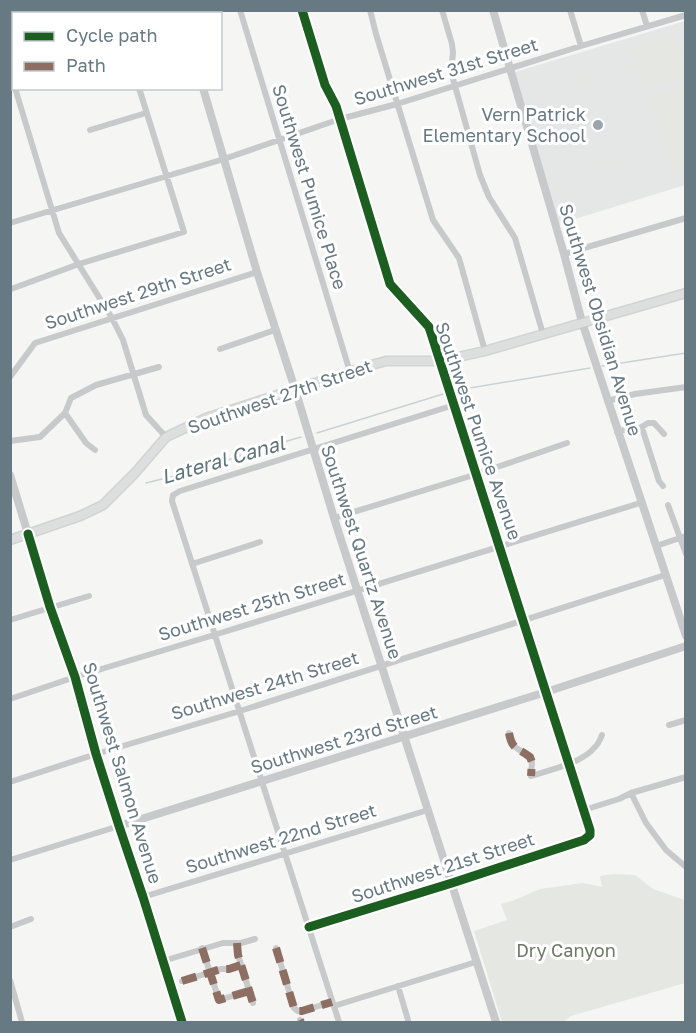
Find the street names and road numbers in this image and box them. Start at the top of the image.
street label: Southwest 31st Street [351,33,540,110]
street label: Southwest Pumice Place [268,81,352,292]
street label: Southwest Obsidian Avenue [555,201,647,438]
street label: Southwest 29th Street [42,252,234,334]
street label: Southwest Pumice Avenue [431,319,527,543]
street label: Southwest 27th Street [185,354,375,438]
street label: Southwest Quartz Avenue [317,442,407,662]
street label: Southwest 25th Street [156,567,348,645]
street label: Southwest 24th Street [168,646,361,724]
street label: Southwest Salmon Avenue [79,659,167,886]
street label: Southwest 23rd Street [248,700,440,778]
street label: Southwest 22nd Street [183,799,379,878]
street label: Southwest 21st Street [348,827,537,907]

